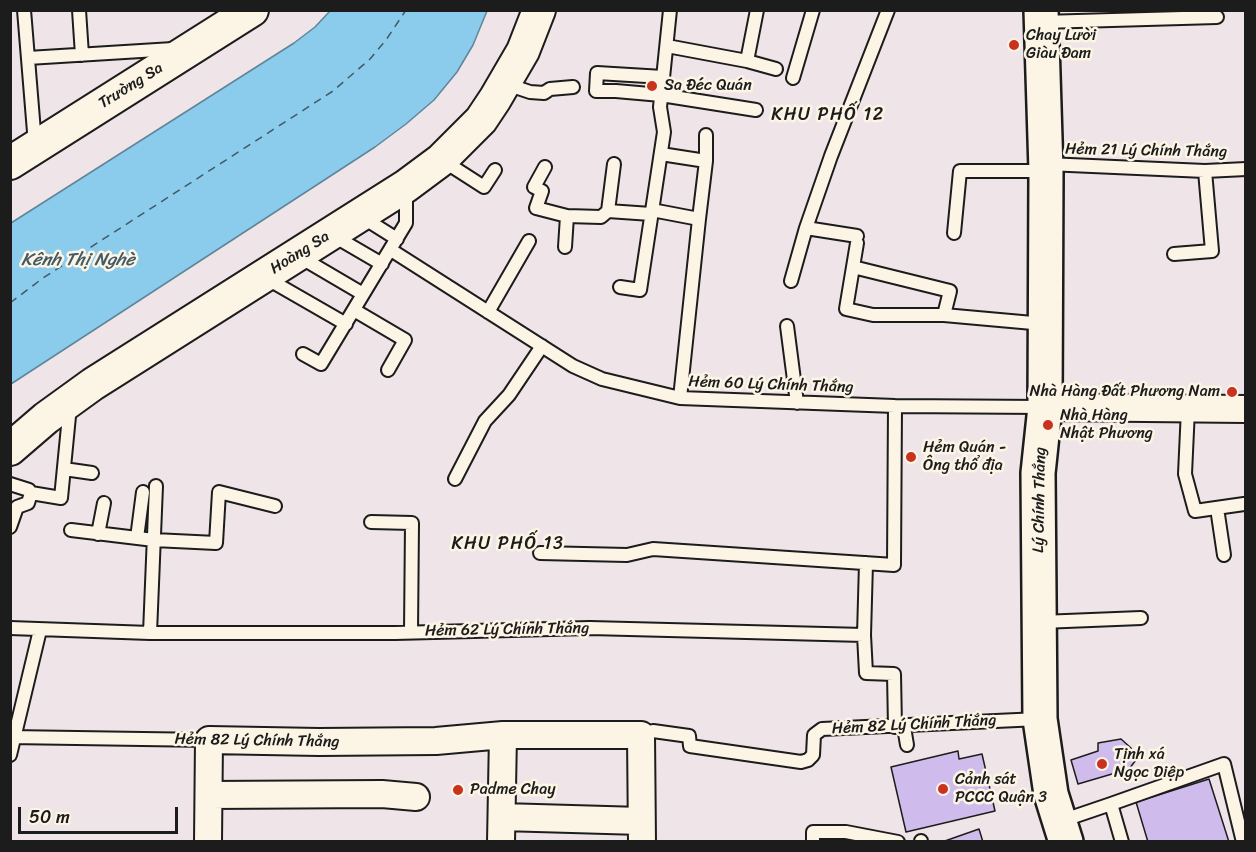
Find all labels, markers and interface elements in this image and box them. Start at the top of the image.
place label: Chay Lười Giàu Đam [1026,26,1096,64]
marker: Chay Lười Giàu Đam [1007,38,1021,52]
street label: Trường Sa [95,59,167,113]
place label: Sa Đéc Quán [664,76,752,96]
marker: Sa Đéc Quán [645,79,659,93]
district label: KHU PHỐ 12 [771,104,885,126]
street label: Hẻm 21 Lý Chính Thắng [1065,140,1227,162]
street label: Hoàng Sa [267,227,333,279]
water label: Kênh Thị Nghè [21,249,135,271]
street label: Hẻm 60 Lý Chính Thắng [688,373,854,397]
place label: Nhà Hàng Đất Phương Nam [1030,382,1220,402]
marker: Nhà Hàng Đất Phương Nam [1225,385,1239,399]
place label: Nhà Hàng Nhật Phương [1060,406,1153,444]
marker: Nhà Hàng Nhật Phương [1041,418,1055,432]
place label: Hẻm Quán - Ông thổ địa [923,438,1006,476]
street label: Lý Chính Thắng [1029,447,1051,553]
marker: Hẻm Quán - Ông thổ địa [904,450,918,464]
district label: KHU PHỐ 13 [452,533,564,555]
street label: Hẻm 62 Lý Chính Thắng [425,619,589,641]
street label: Hẻm 82 Lý Chính Thắng [831,711,997,739]
street label: Hẻm 82 Lý Chính Thắng [174,730,340,752]
place label: Tịnh xá Ngọc Diệp [1114,745,1184,783]
marker: Tịnh xá Ngọc Diệp [1095,757,1109,771]
place label: Cảnh sát PCCC Quận 3 [955,770,1047,808]
place label: Padme Chay [470,780,556,800]
marker: Cảnh sát PCCC Quận 3 [936,782,950,796]
marker: Padme Chay [451,783,465,797]
scale bar [21,795,182,833]
text: 50 m [29,801,70,833]

